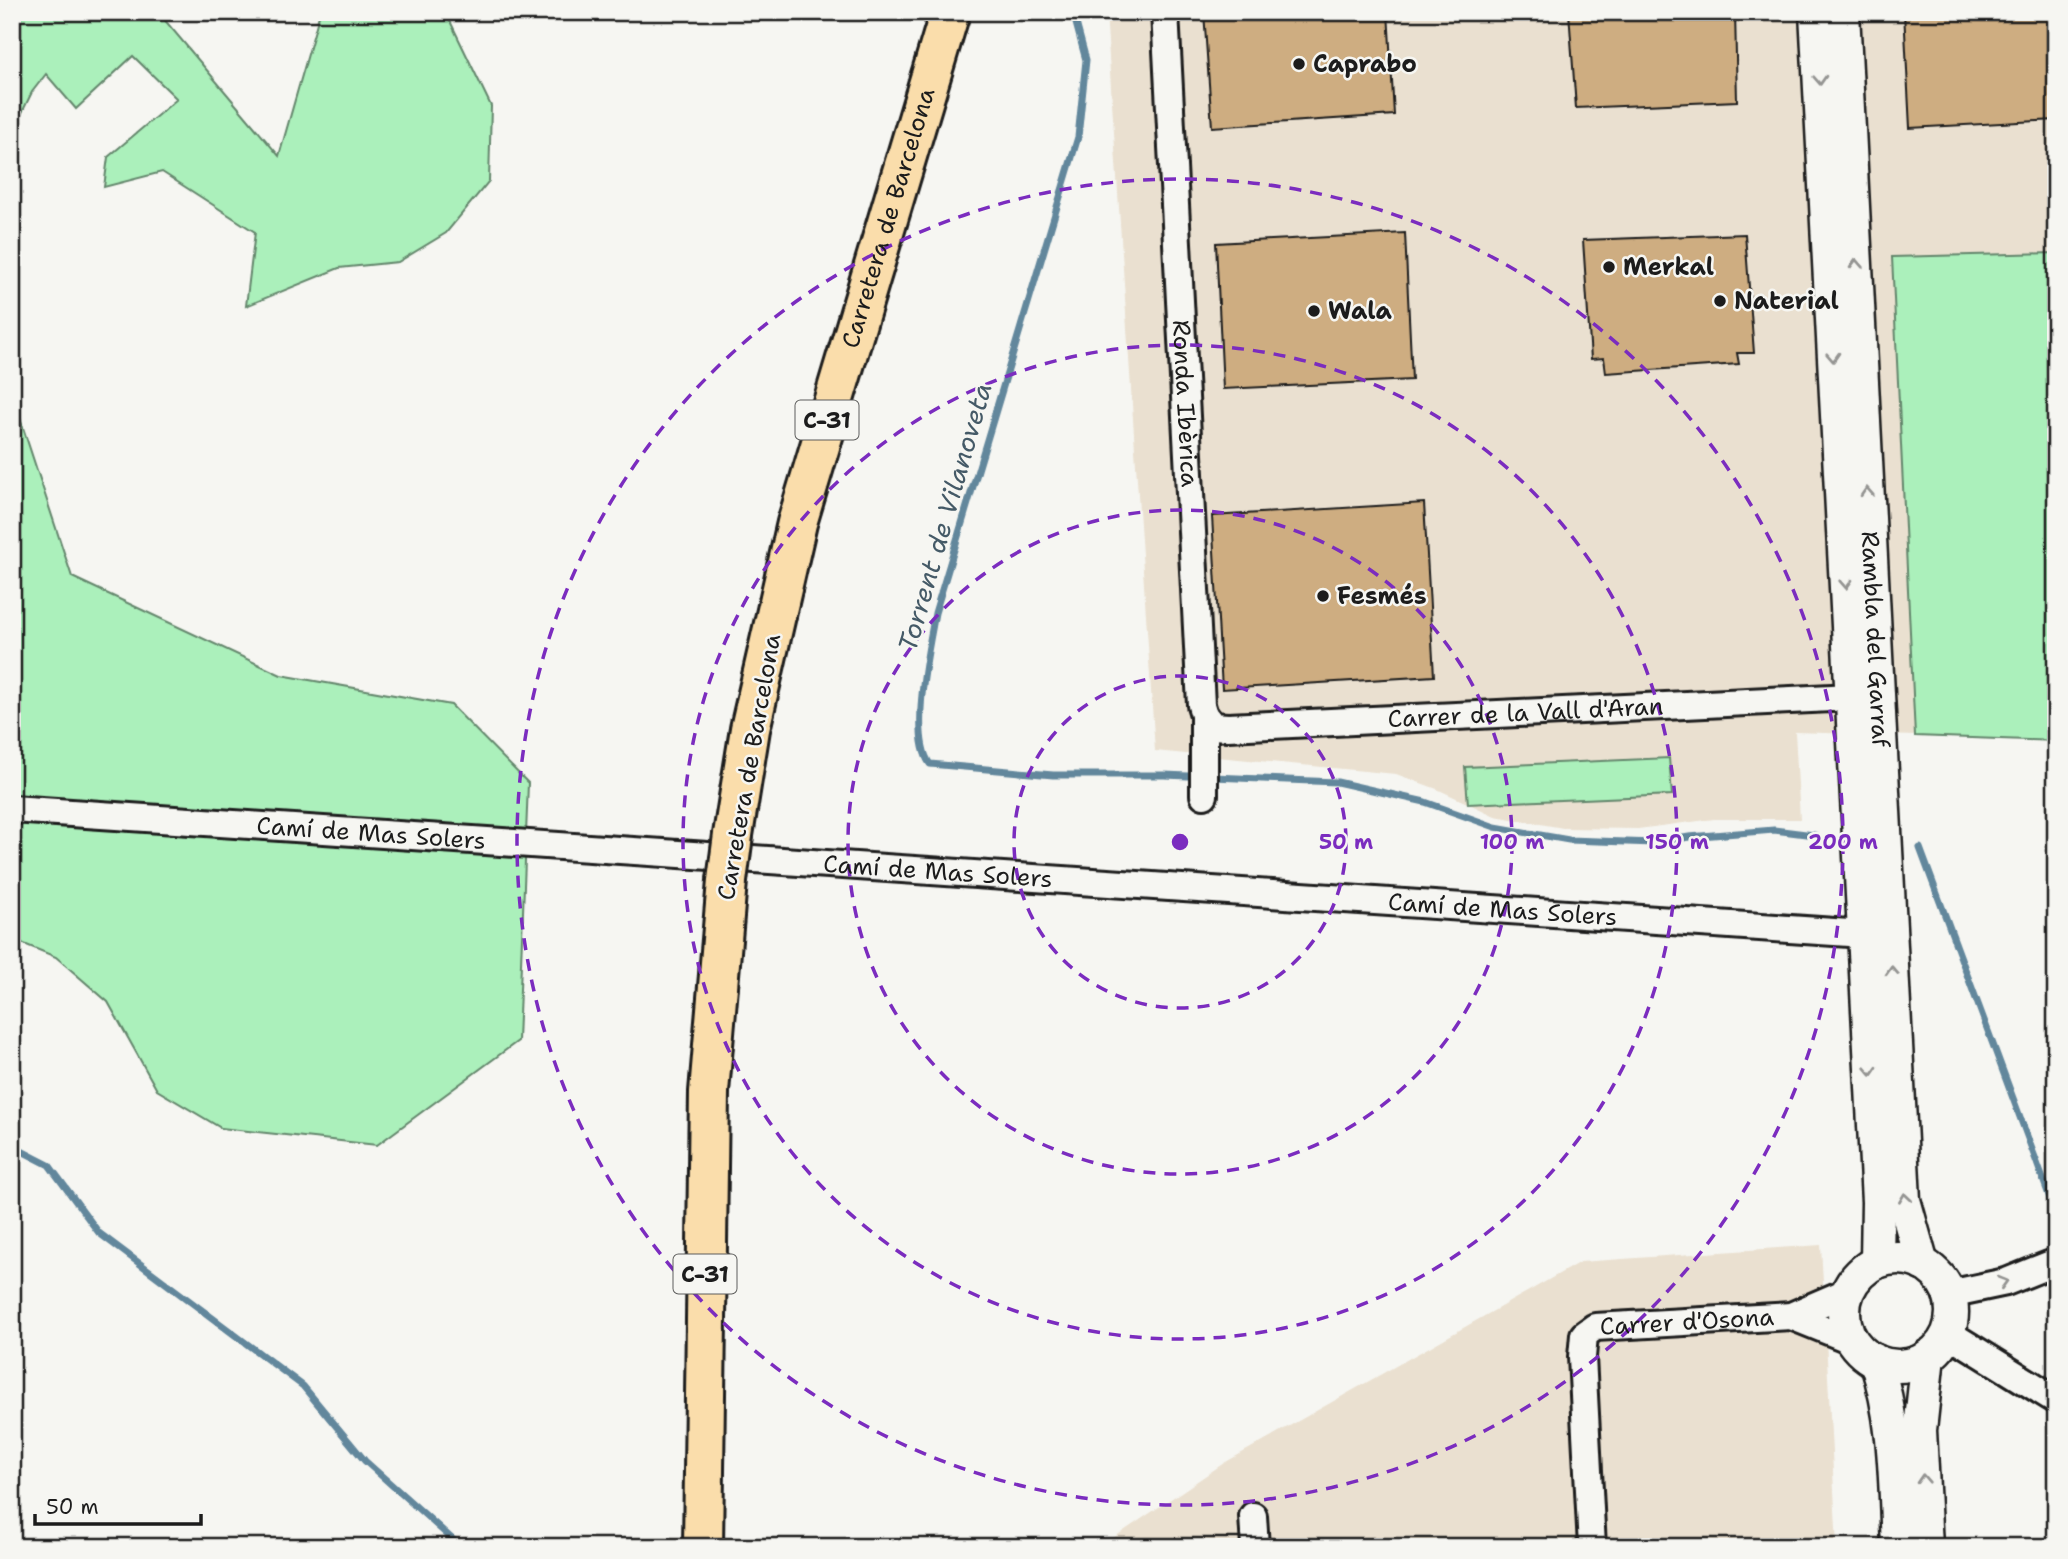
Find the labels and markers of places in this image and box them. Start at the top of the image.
place label: Caprabo [1313,48,1417,80]
marker: Caprabo [1291,56,1307,72]
place label: Merkal [1623,251,1714,283]
marker: Merkal [1601,259,1617,275]
place label: Naterial [1734,285,1839,317]
marker: Naterial [1712,293,1728,309]
place label: Wala [1328,295,1392,327]
marker: Wala [1306,303,1322,319]
place label: Fesmés [1337,580,1427,612]
marker: Fesmés [1315,588,1331,604]
centre of rings [1168,830,1192,854]

